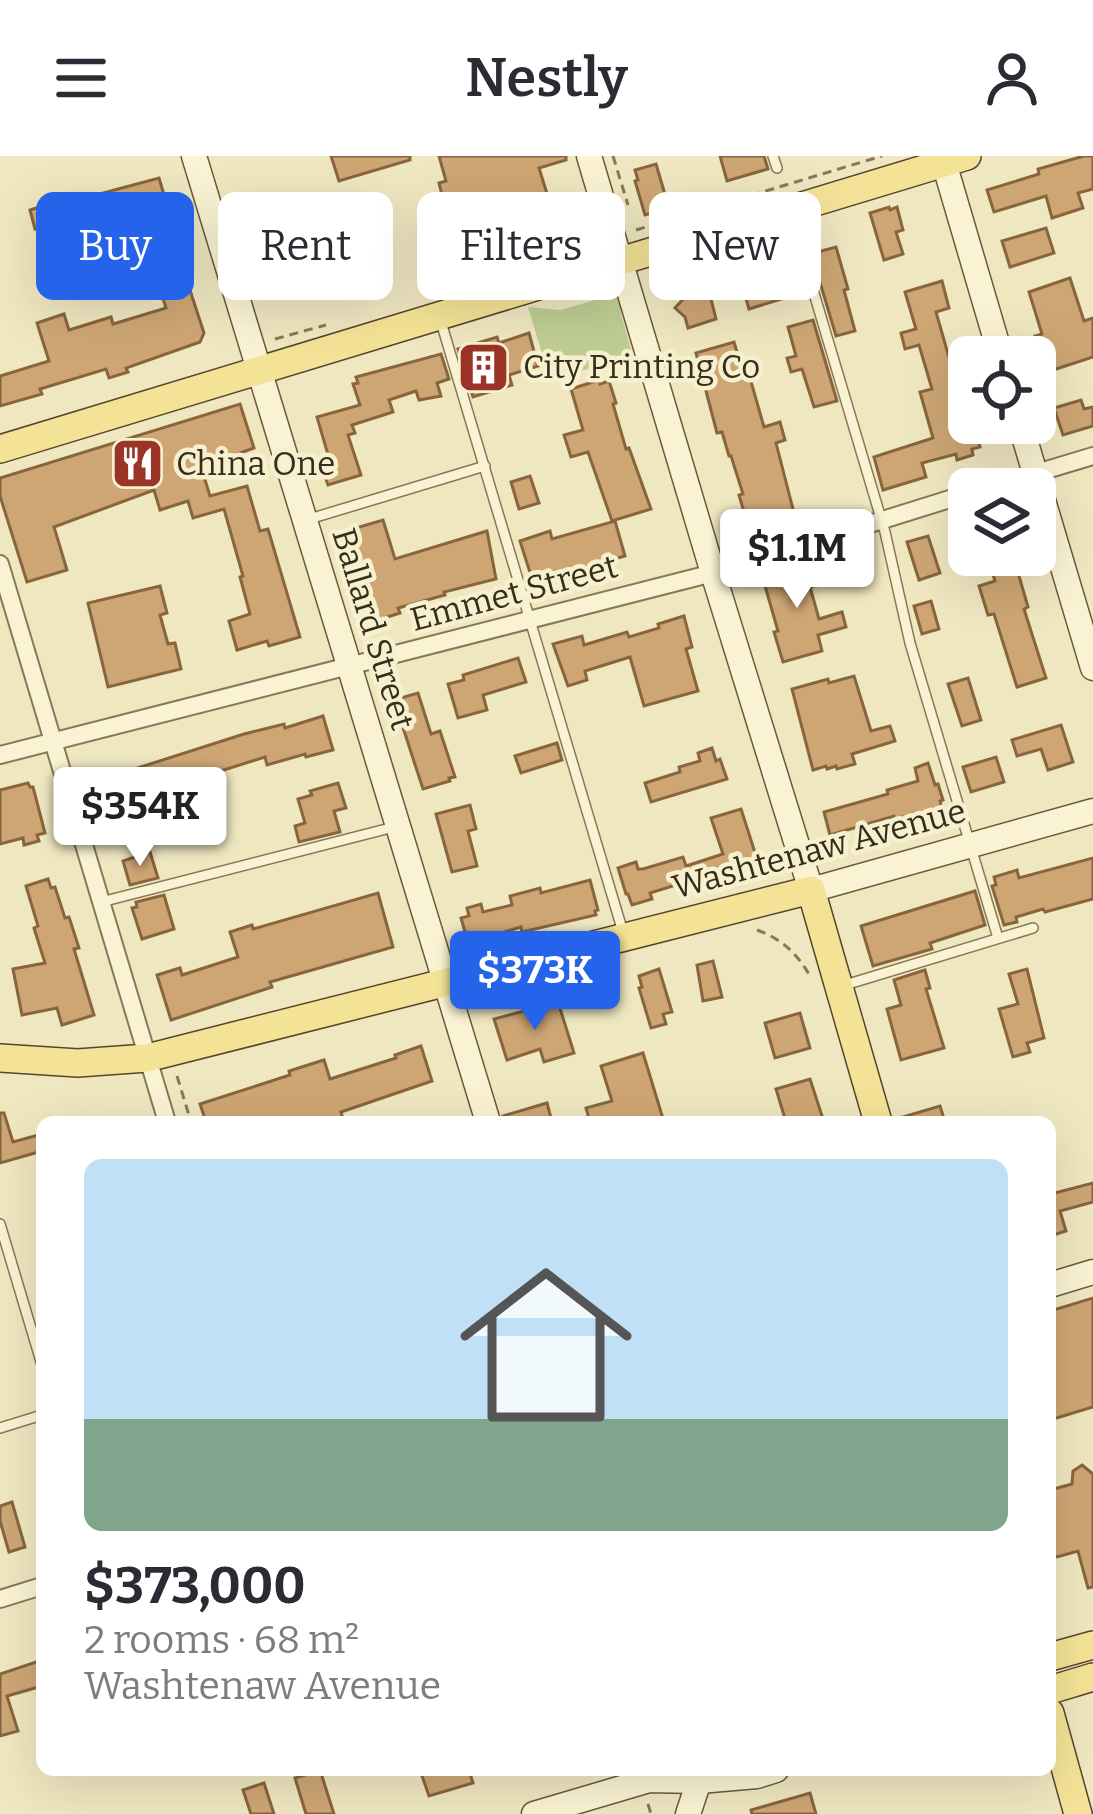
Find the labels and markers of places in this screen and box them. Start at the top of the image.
building icon: City Printing Co [456,339,512,395]
place label: City Printing Co [523,347,760,387]
restaurant icon: China One [109,436,165,492]
place label: China One [176,444,335,484]
pin: $1.1M [713,509,881,611]
pin: $354K [56,767,224,869]
pin: $373K [451,931,619,1033]

